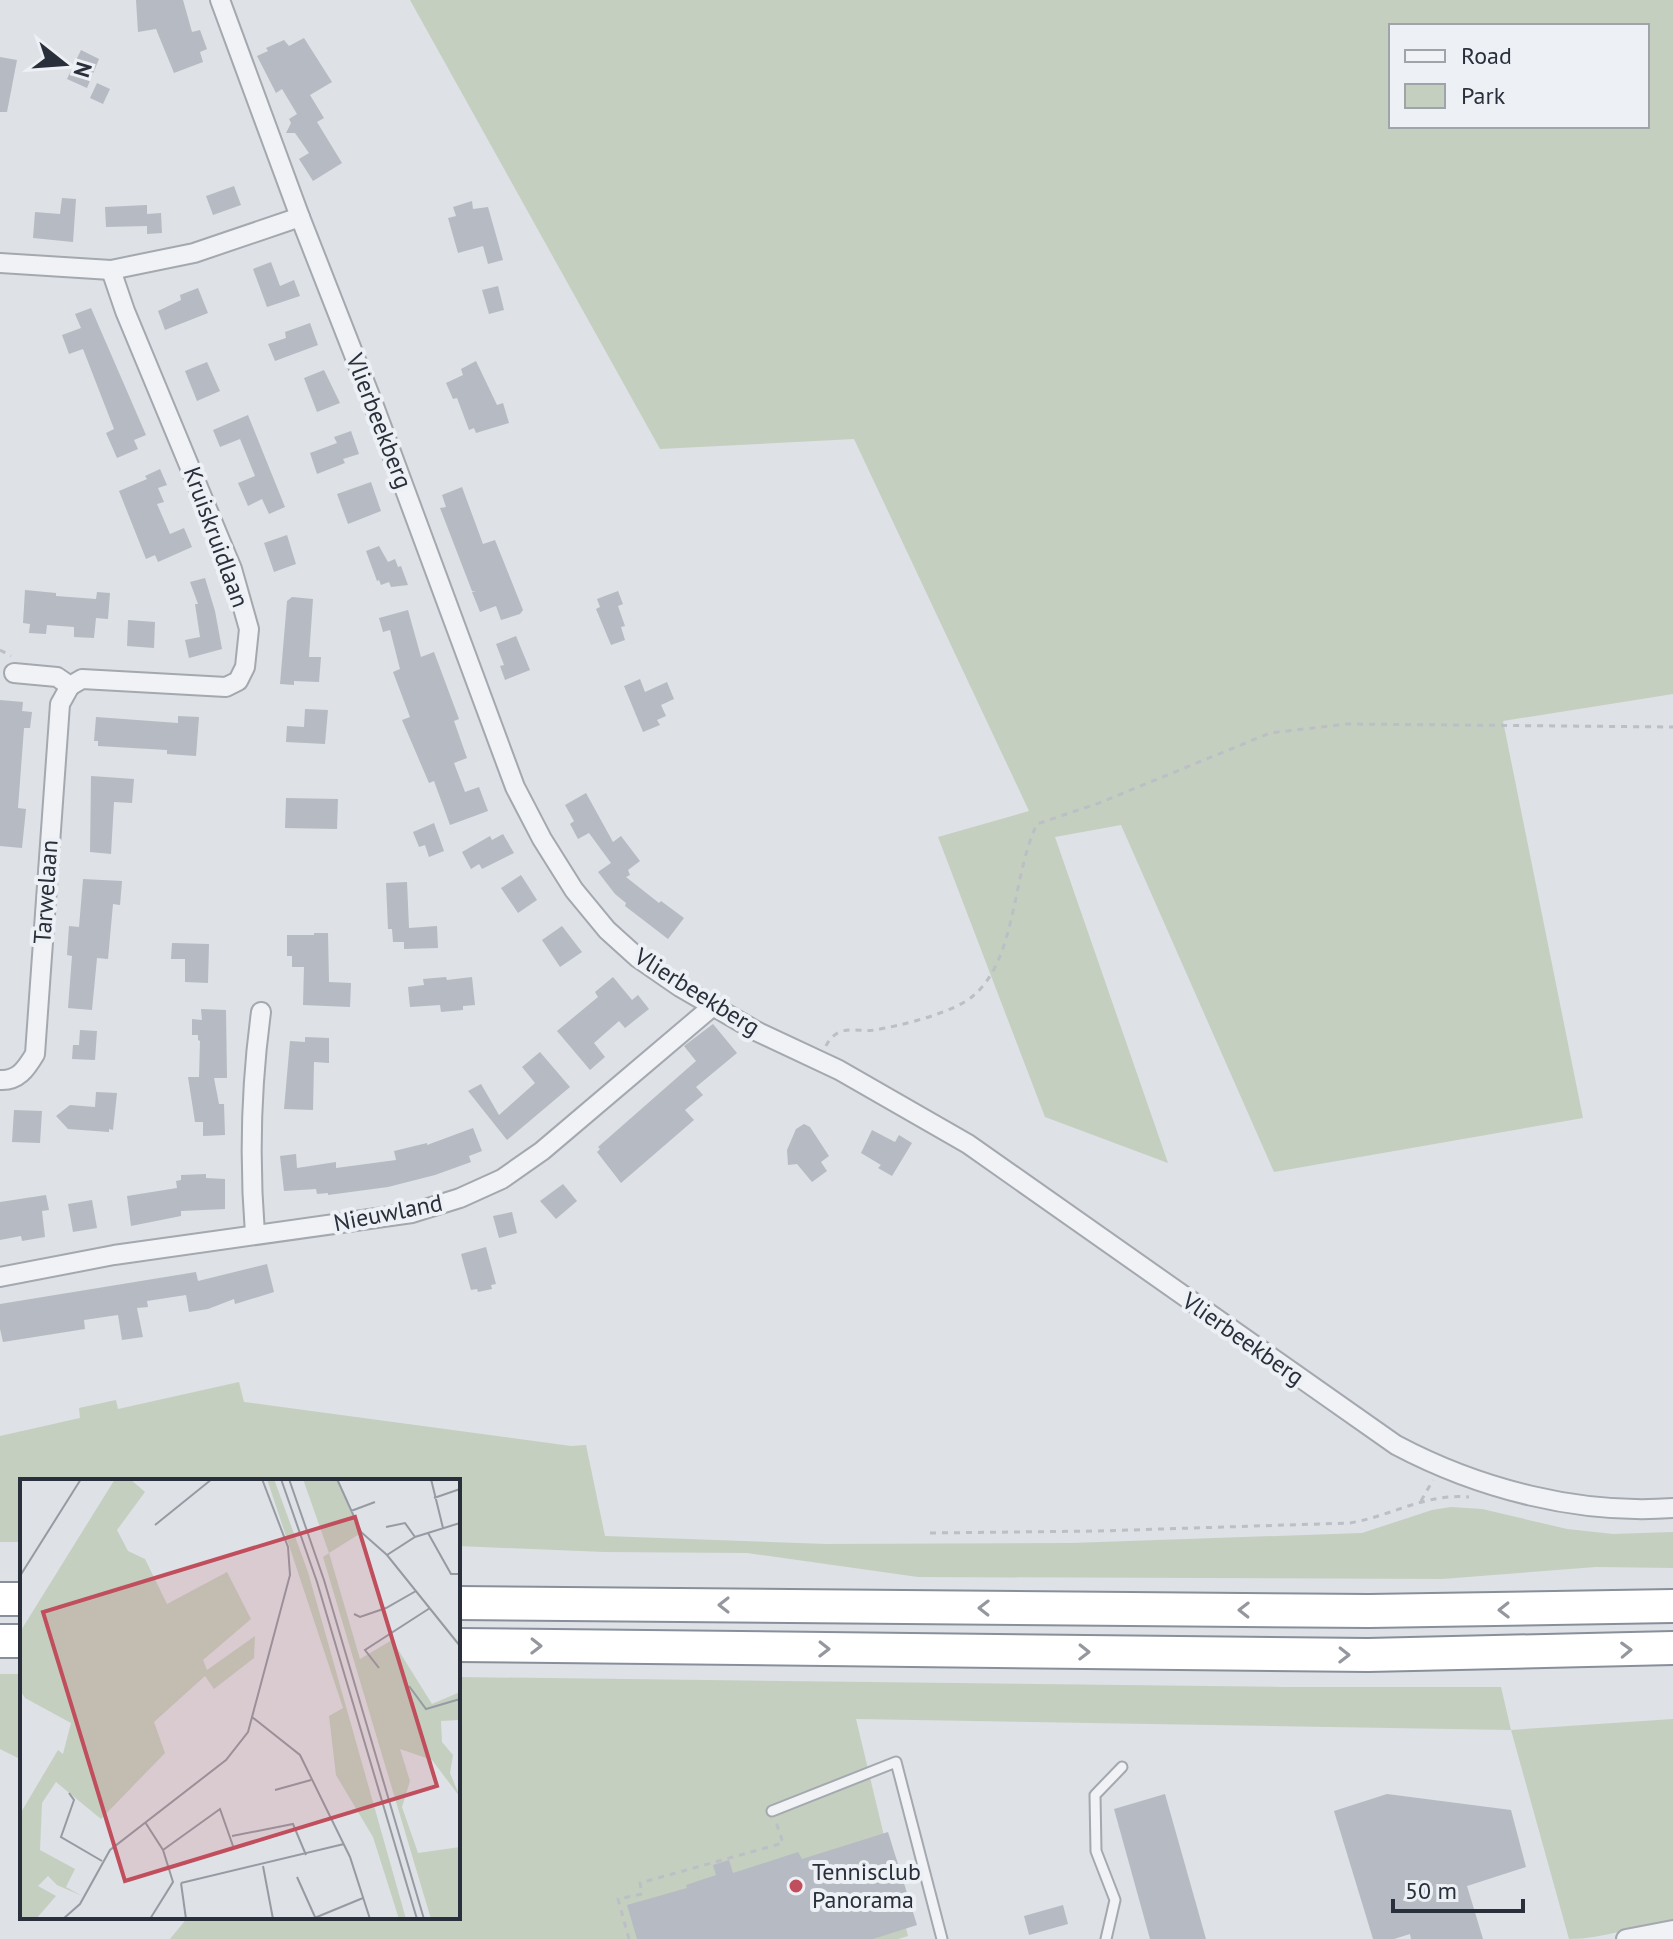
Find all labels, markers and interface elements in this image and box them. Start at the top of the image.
north arrow [24,24,104,104]
legend [1389,24,1649,128]
text: Road [1461,40,1512,71]
text: N [68,59,99,81]
text: Park [1461,80,1506,111]
street label: Vlierbeekberg [339,348,419,493]
street label: Kruiskruidlaan [177,462,256,611]
street label: Tarwelaan [26,839,65,945]
street label: Vlierbeekberg [628,940,766,1042]
street label: Nieuwland [331,1187,445,1238]
street label: Vlierbeekberg [1175,1285,1310,1392]
inset map [20,1479,460,1919]
one-way arrow [717,1596,730,1614]
one-way arrow [977,1599,990,1616]
one-way arrow [1237,1601,1250,1619]
one-way arrow [1497,1601,1510,1619]
one-way arrow [530,1637,543,1655]
one-way arrow [818,1640,831,1658]
one-way arrow [1620,1642,1633,1659]
one-way arrow [1078,1643,1091,1661]
one-way arrow [1338,1646,1351,1664]
place label: Tennisclub Panorama [812,1856,921,1915]
scale bar [1393,1863,1523,1913]
text: 50 m [1405,1875,1457,1906]
marker: Tennisclub Panorama [787,1877,805,1895]

